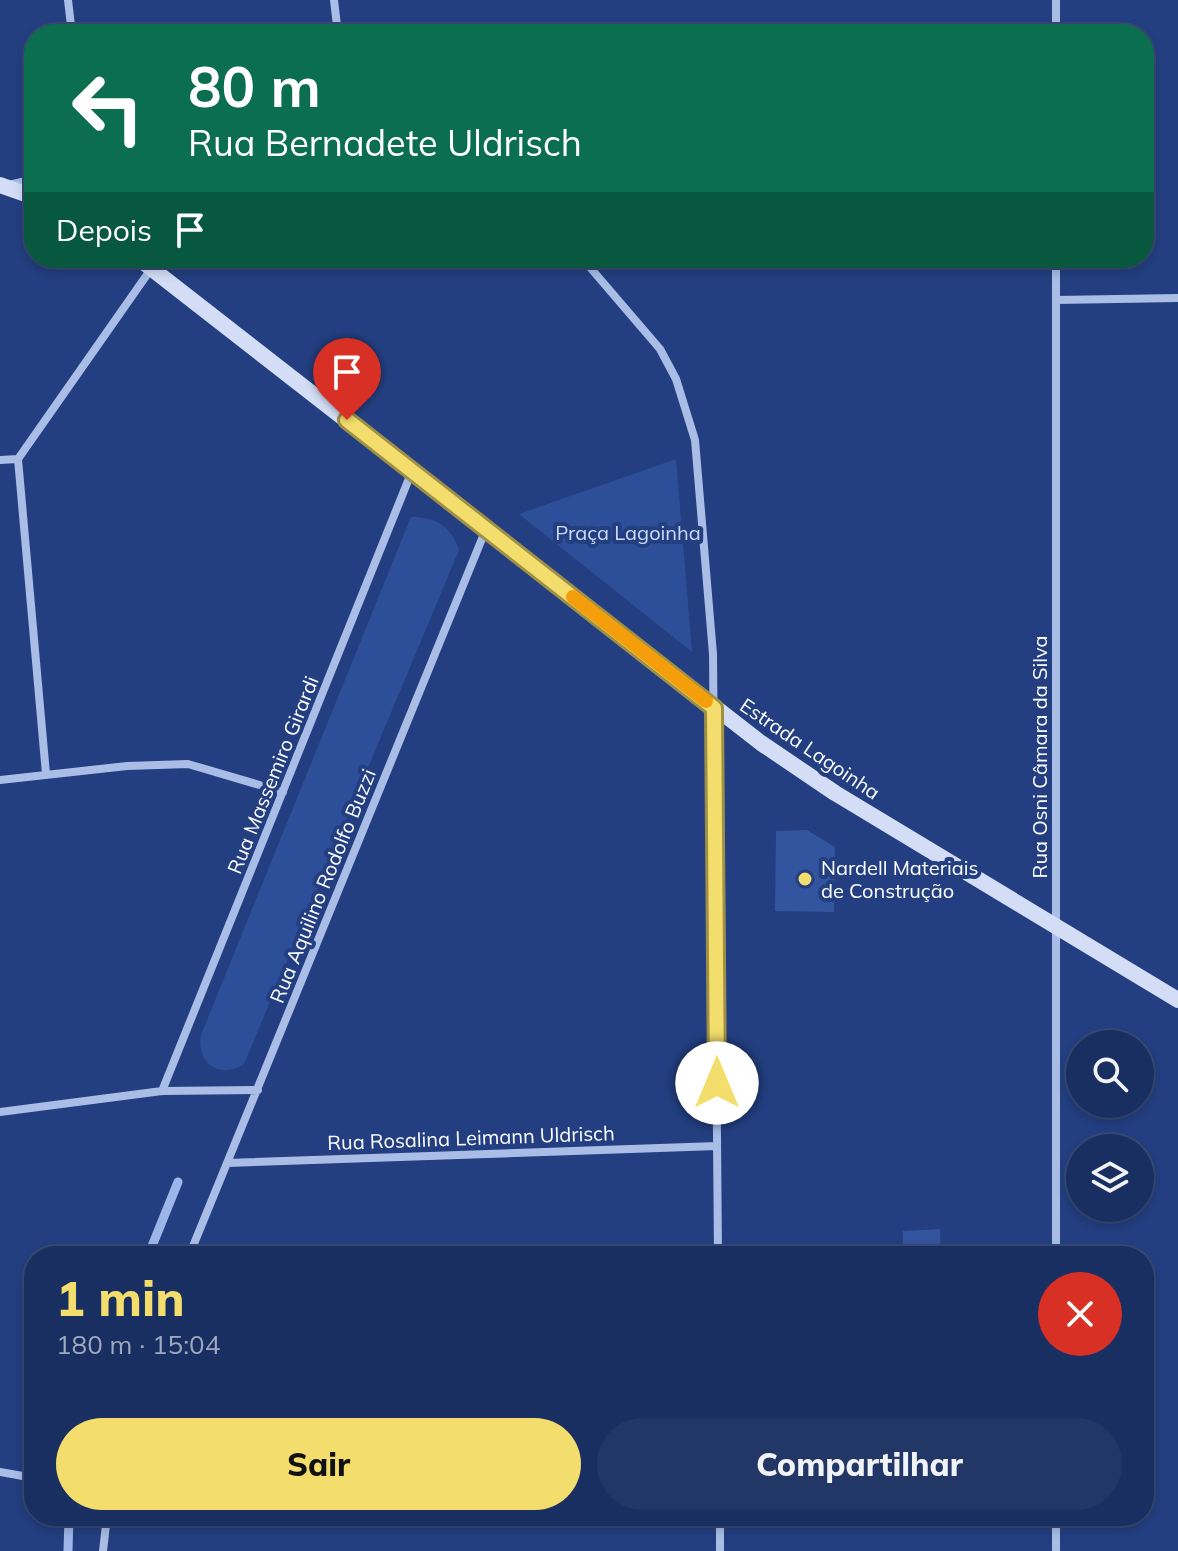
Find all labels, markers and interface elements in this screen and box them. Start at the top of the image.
text: 80 m [188,51,321,121]
icon: left [56,56,160,160]
text: Rua Bernadete Uldrisch [188,120,582,165]
icon: arrive [168,208,212,252]
text: Depois [56,211,152,249]
pin [313,338,381,420]
icon: arrive [325,350,369,394]
park label: Praça Lagoinha [555,520,701,545]
street label: Rua Osni Câmara da Silva [1027,636,1052,878]
street label: Rua Massemiro Girardi [221,672,324,877]
street label: Estrada Lagoinha [736,693,885,805]
street label: Rua Aquilino Rodolfo Buzzi [264,765,381,1007]
place label: Nardell Materiais de Construção [821,855,978,903]
marker: Nardell Materiais de Construção [796,870,814,888]
map controls [1066,1030,1154,1222]
button: search [1066,1030,1154,1118]
position arrow [675,1041,759,1125]
street label: Rua Rosalina Leimann Uldrisch [327,1120,615,1155]
button: layers [1066,1134,1154,1222]
text: 1 min [56,1268,185,1328]
button: close [1038,1272,1122,1356]
text: 180 m · 15:04 [56,1328,220,1361]
button: Sair [56,1418,581,1510]
button: Compartilhar [597,1418,1122,1510]

